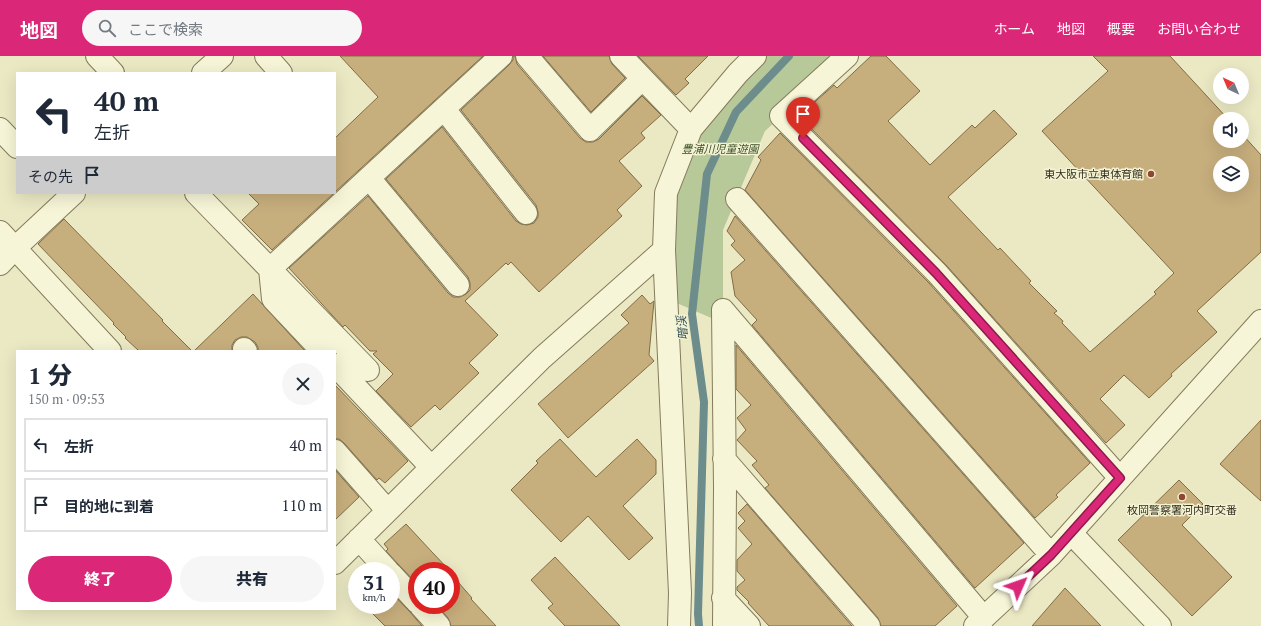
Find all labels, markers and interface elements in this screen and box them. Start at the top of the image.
search box [82,10,362,46]
text: 地図 [20,17,58,42]
icon: search [96,17,118,39]
text: ここで検索 [128,19,203,39]
text: ホーム [993,19,1035,38]
text: 地図 [1057,19,1085,38]
text: 概要 [1107,19,1135,38]
text: お問い合わせ [1157,19,1241,38]
north arrow [1213,68,1249,104]
map controls [1213,68,1249,192]
text: 40 m [94,82,159,119]
icon: left [28,88,80,140]
pin [786,97,820,138]
icon: arrive [792,103,814,125]
button: sound [1213,112,1249,148]
text: 左折 [94,120,130,144]
park label: 豊浦川児童遊園 [682,142,760,156]
button: layers [1213,156,1249,192]
icon: arrive [81,164,103,186]
text: その先 [28,166,73,186]
place label: 東大阪市立東体育館 [1044,167,1143,181]
marker: 東大阪市立東体育館 [1146,169,1156,179]
water label: 暗渓 [673,313,691,341]
text: 1 分 [28,359,72,391]
button: close [282,363,324,405]
text: 150 m · 09:53 [28,390,105,408]
icon: left [30,434,52,456]
text: 40 m [289,435,322,455]
text: 左折 [64,436,94,456]
marker: 枚岡警察署河内町交番 [1177,492,1187,502]
icon: arrive [30,494,52,516]
text: 110 m [281,495,322,515]
text: 目的地に到着 [64,496,154,516]
place label: 枚岡警察署河内町交番 [1127,503,1237,517]
button: 終了 [28,556,172,602]
button: 共有 [180,556,324,602]
speed limit sign: 40 [408,562,460,614]
position arrow [997,565,1039,607]
text: 31 [363,569,385,596]
text: km/h [362,591,386,604]

